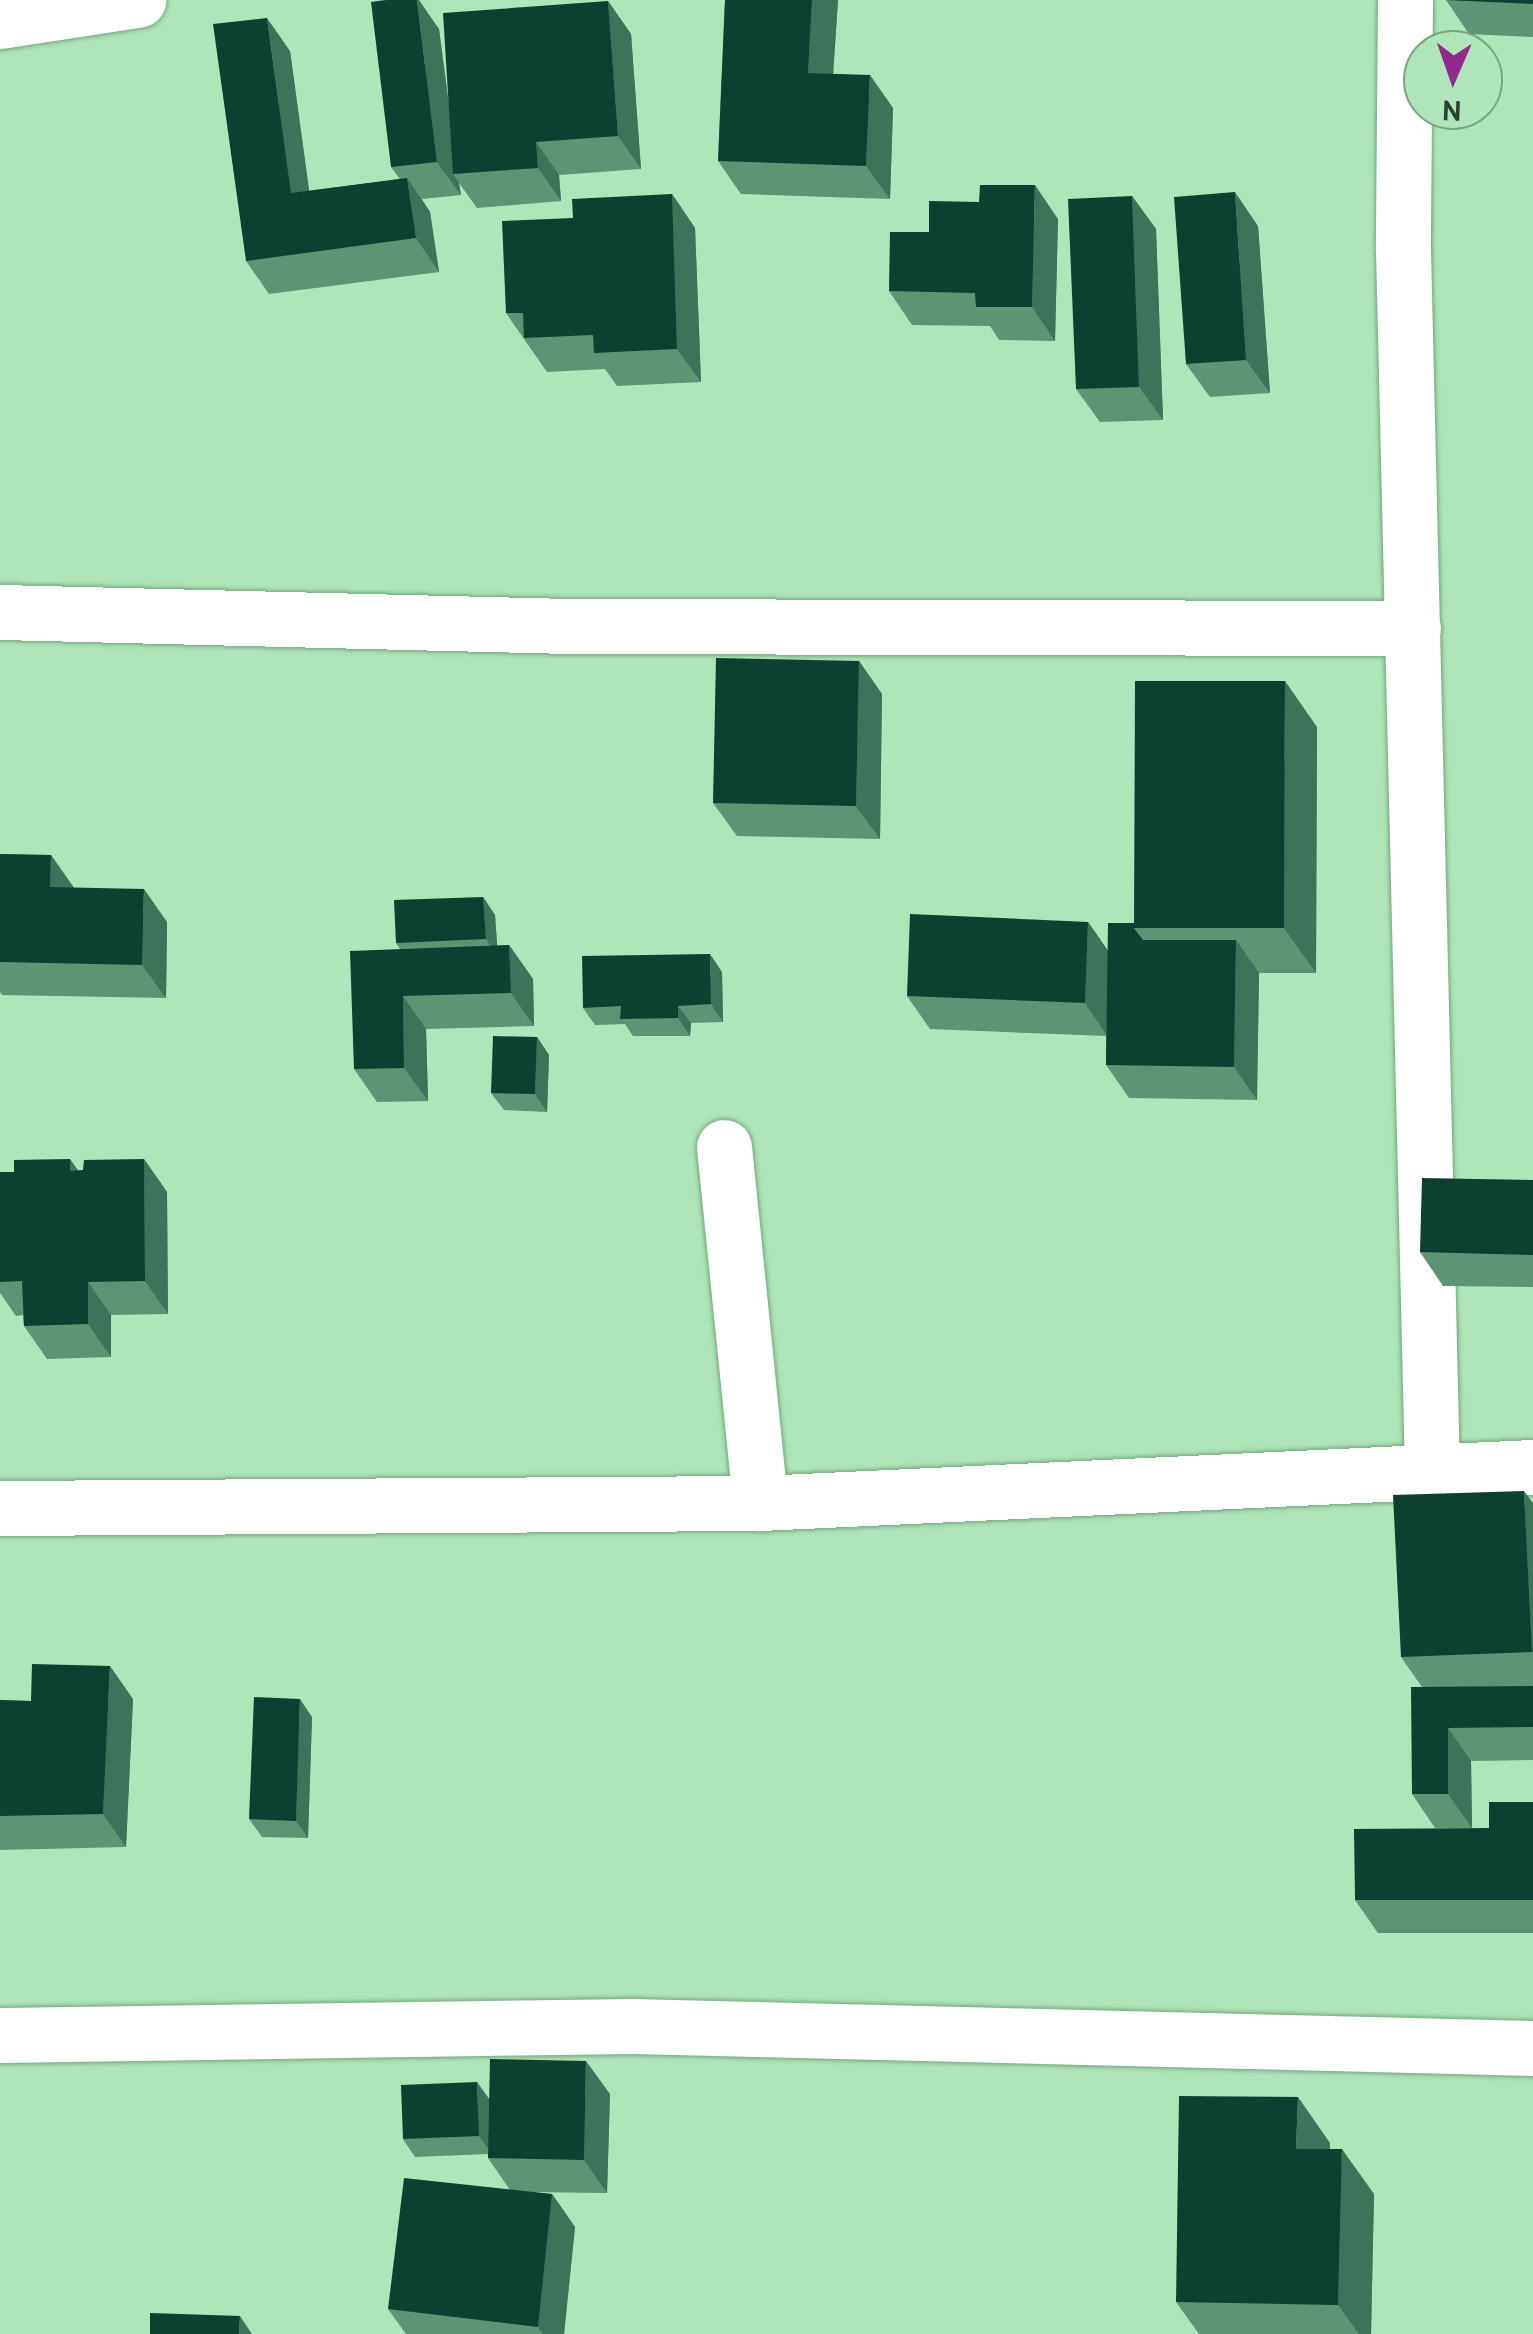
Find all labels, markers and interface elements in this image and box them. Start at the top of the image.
north arrow [1403,30,1503,130]
text: N [1441,90,1463,126]

